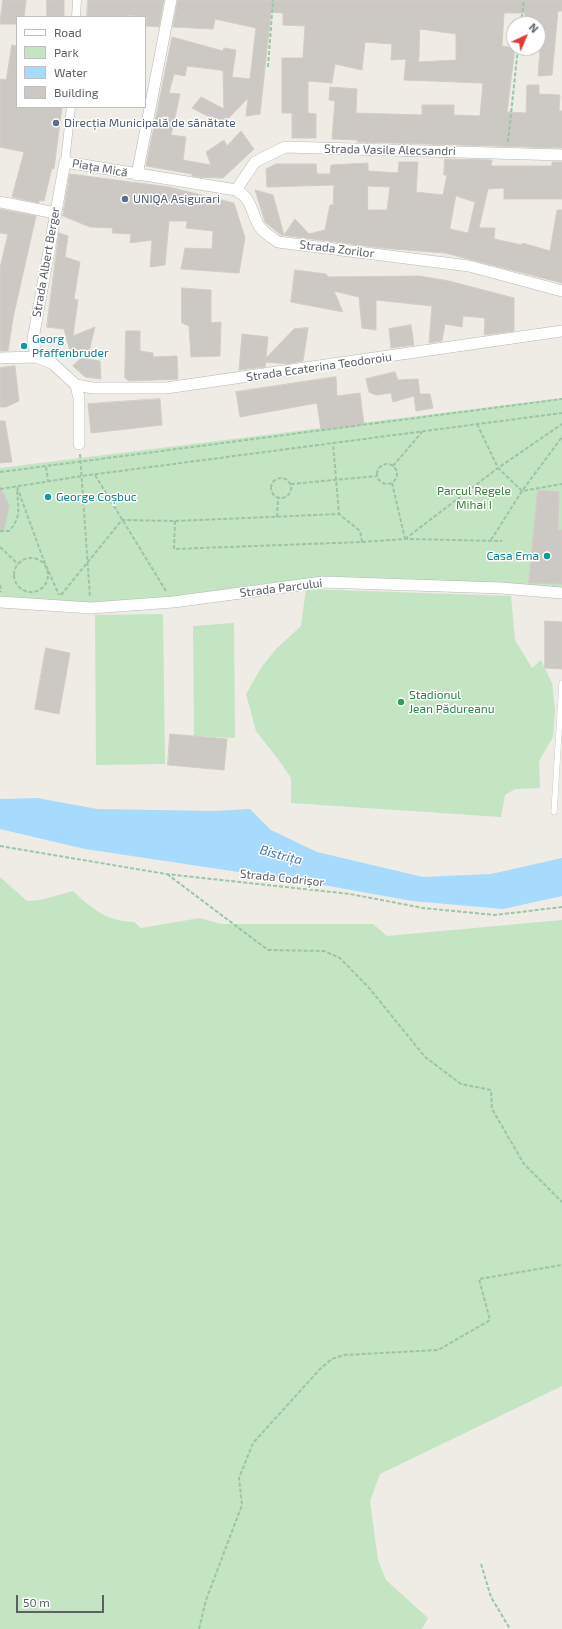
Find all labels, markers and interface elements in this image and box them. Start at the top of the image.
legend [16,16,146,108]
north arrow [506,16,546,56]
text: N [527,20,541,35]
text: Road [54,25,82,39]
text: Park [54,45,79,59]
text: Water [54,65,88,79]
text: Building [54,85,98,99]
place label: Direcția Municipală de sănătate [64,116,236,130]
marker: Direcția Municipală de sănătate [51,118,61,128]
street label: Strada Vasile Alecsandri [324,142,456,158]
street label: Piața Mică [71,156,129,180]
place label: UNIQA Asigurari [133,192,220,206]
marker: UNIQA Asigurari [120,194,130,204]
street label: Strada Albert Berger [29,206,63,318]
street label: Strada Zorilor [299,237,375,261]
place label: Georg Pfaffenbruder [32,332,109,360]
marker: Georg Pfaffenbruder [19,341,29,351]
street label: Strada Ecaterina Teodoroiu [245,350,393,384]
park label: Parcul Regele Mihai I [437,484,511,512]
place label: George Coșbuc [56,490,137,504]
marker: George Coșbuc [43,492,53,502]
place label: Casa Ema [486,549,539,563]
marker: Casa Ema [542,551,552,561]
street label: Strada Parcului [239,576,323,600]
place label: Stadionul Jean Pădureanu [409,688,495,716]
marker: Stadionul Jean Pădureanu [396,697,406,707]
water label: Bistrița [258,842,304,868]
street label: Strada Codrișor [239,866,325,890]
scale bar [18,1587,106,1613]
text: 50 m [23,1595,50,1609]

